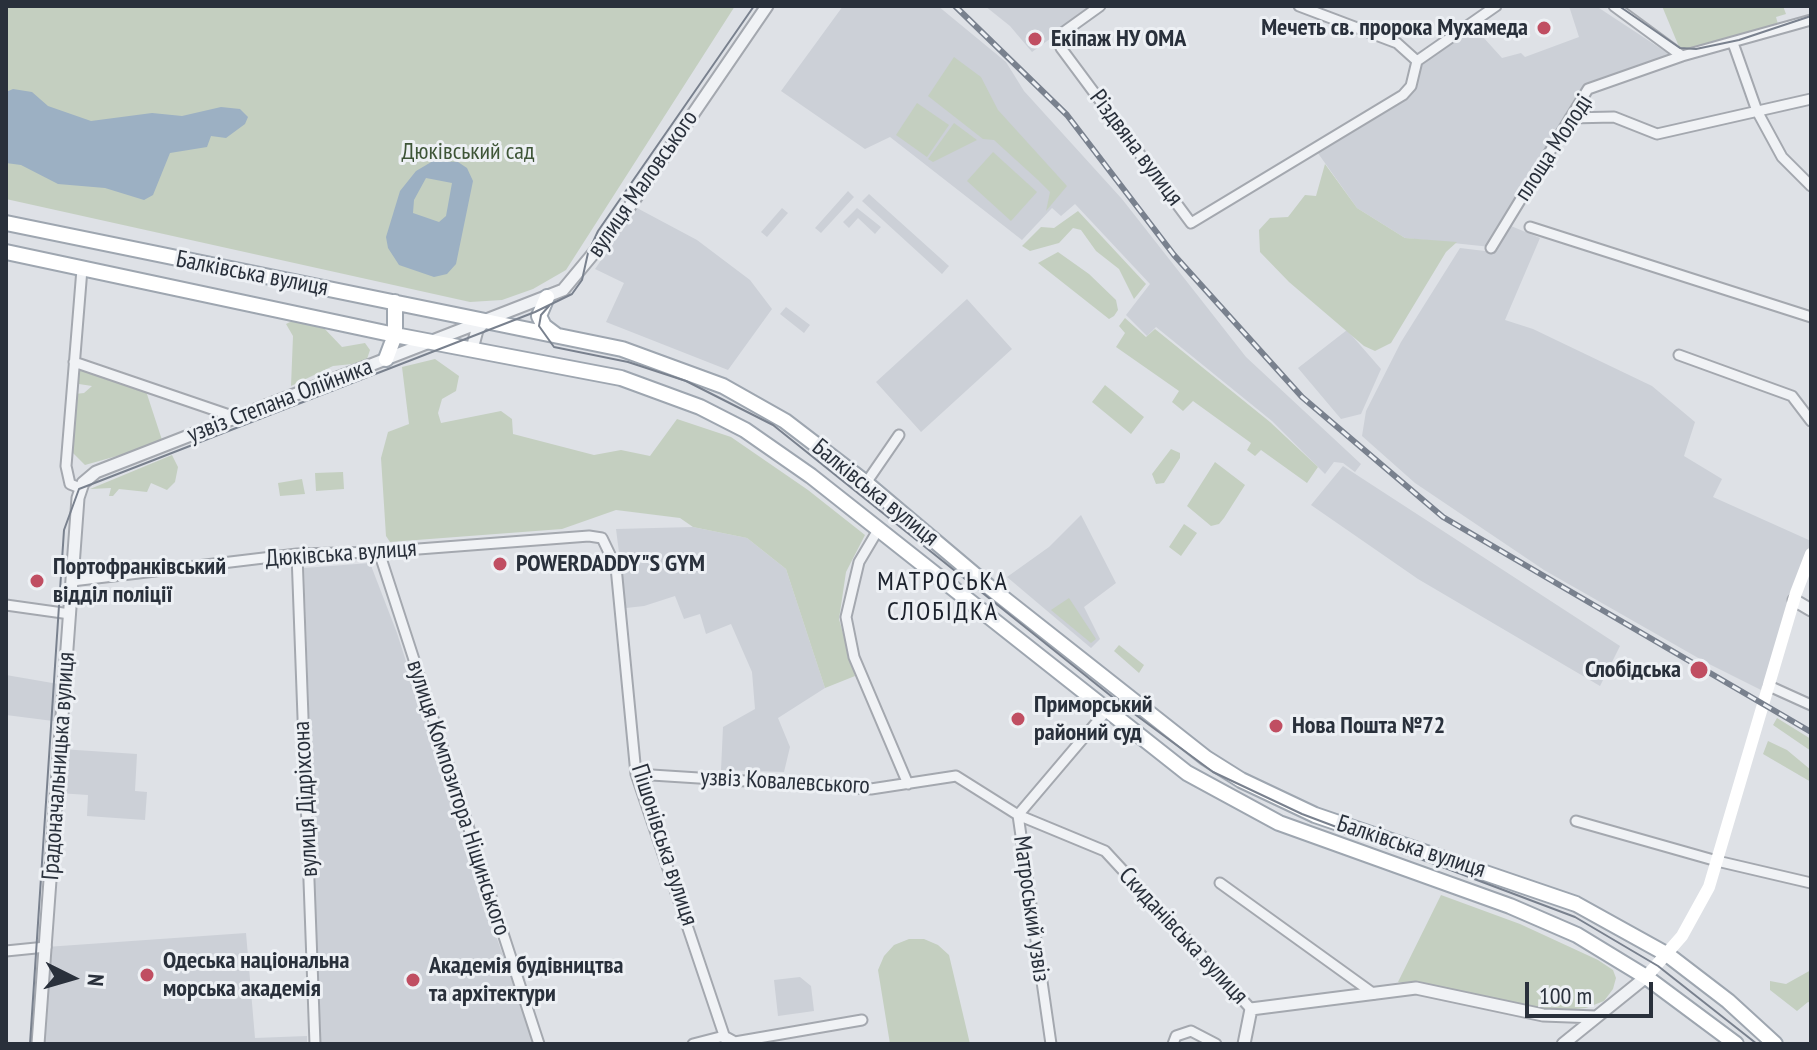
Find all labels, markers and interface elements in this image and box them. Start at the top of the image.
place label: Мечеть св. пророка Мухамеда [1261,14,1528,42]
marker: Мечеть св. пророка Мухамеда [1535,19,1553,37]
place label: Екіпаж НУ ОМА [1051,25,1186,53]
marker: Екіпаж НУ ОМА [1026,30,1044,48]
street label: Різдвяна вулиця [1083,84,1189,212]
street label: площа Молоді [1509,89,1599,207]
street label: вулиця Маловського [582,105,704,263]
park label: Дюківський сад [402,138,534,166]
street label: Балківська вулиця [173,245,331,303]
street label: узвіз Степана Олійника [183,352,377,450]
street label: Балківська вулиця [806,433,944,553]
street label: Дюківська вулиця [265,534,417,574]
place label: POWERDADDY"S GYM [516,550,705,578]
place label: Портофранківський відділ поліції [53,553,226,609]
marker: POWERDADDY"S GYM [491,555,509,573]
district label: МАТРОСЬКА СЛОБІДКА [877,567,1009,628]
marker: Портофранківський відділ поліції [28,572,46,590]
street label: Градоначальницька вулиця [37,651,81,881]
place label: Слобідська [1585,656,1681,684]
street label: вулиця Композитора Ніщинського [400,657,516,939]
marker: Слобідська [1688,659,1710,681]
place label: Приморський районий суд [1034,691,1153,747]
marker: Приморський районий суд [1009,710,1027,728]
place label: Нова Пошта №72 [1292,712,1445,740]
marker: Нова Пошта №72 [1267,717,1285,735]
street label: вулиця Дідріхсона [288,720,324,878]
street label: Пішонівська вулиця [624,761,704,929]
street label: узвіз Ковалевського [699,763,871,801]
street label: Балківська вулиця [1333,809,1489,885]
street label: Матроський узвіз [1006,834,1056,984]
street label: Скиданівська вулиця [1112,862,1254,1010]
north arrow [32,938,112,1018]
place label: Одеська національна морська академія [163,947,349,1003]
place label: Академія будівництва та архітектури [429,952,623,1008]
marker: Одеська національна морська академія [138,966,156,984]
scale bar [1529,966,1657,1016]
marker: Академія будівництва та архітектури [404,971,422,989]
text: N [81,973,110,987]
text: 100 m [1539,980,1592,1011]

